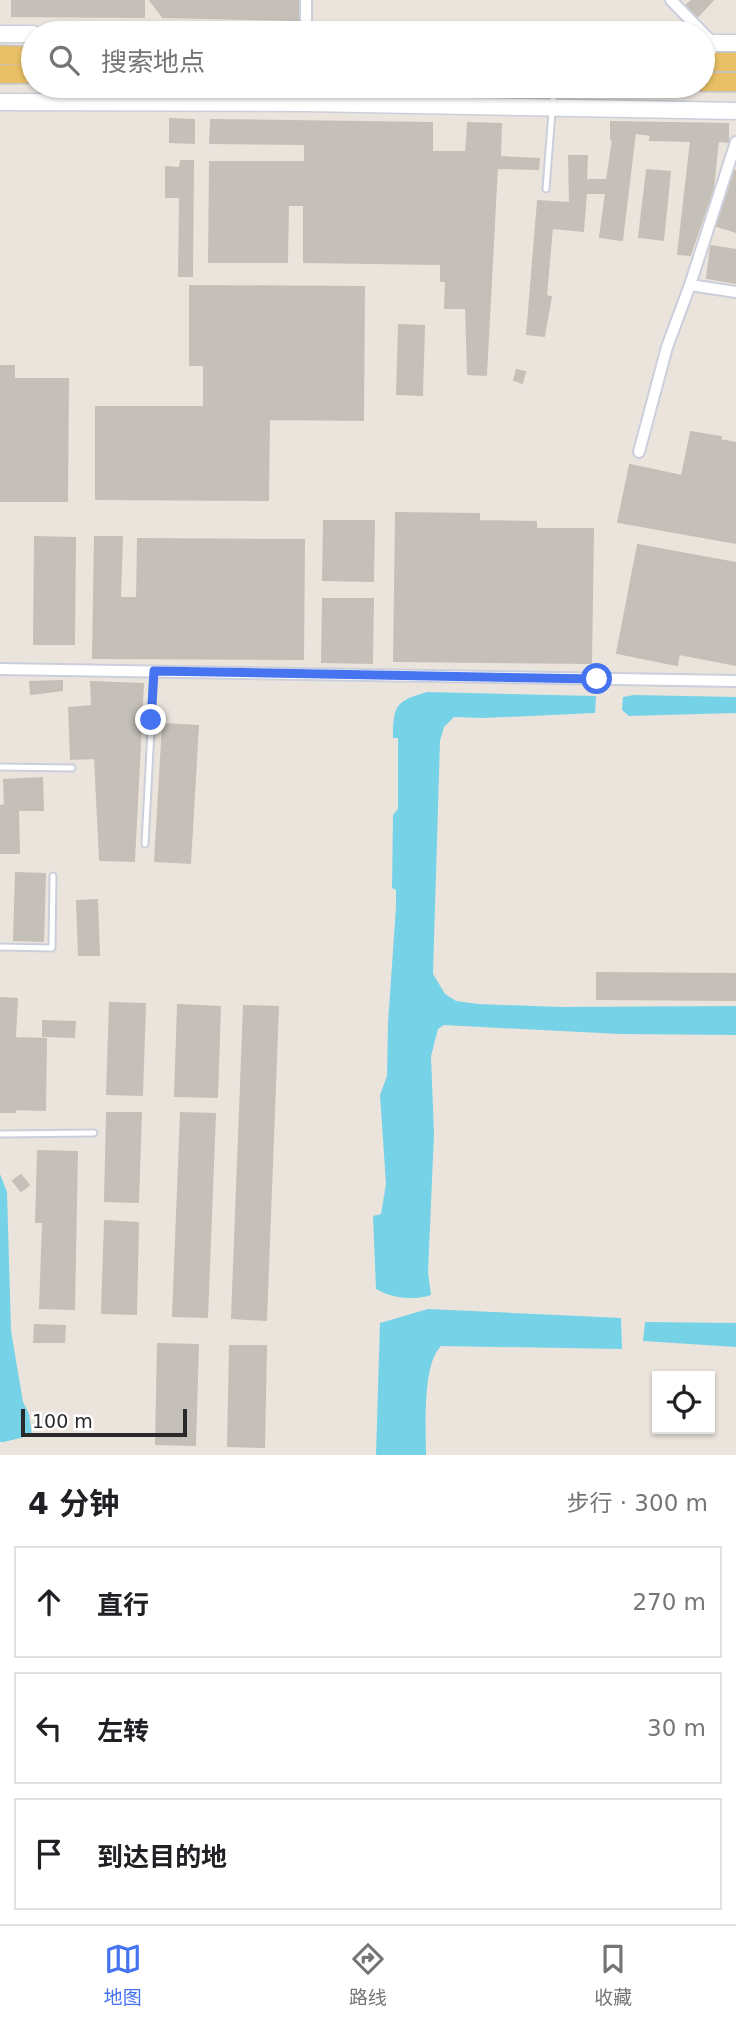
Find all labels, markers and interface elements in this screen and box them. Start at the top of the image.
search box [21,21,715,98]
icon: search [45,41,83,79]
text: 搜索地点 [101,47,205,77]
route start [581,663,612,694]
route end [135,704,166,735]
map controls [652,1371,715,1434]
button: locate [652,1371,715,1434]
scale bar [21,1406,187,1438]
text: 100 m [32,1410,93,1432]
text: 4 分钟 [28,1486,119,1521]
text: 步行 · 300 m [566,1490,708,1516]
icon: ahead [30,1583,68,1621]
text: 270 m [632,1589,706,1615]
text: 直行 [97,1590,149,1620]
icon: left [30,1709,68,1747]
text: 30 m [647,1715,706,1741]
text: 左转 [97,1716,149,1746]
icon: arrive [30,1835,68,1873]
text: 到达目的地 [97,1842,227,1872]
tab: 地图 [104,1940,142,2009]
tab: 路线 [349,1940,387,2009]
tab: 收藏 [594,1940,632,2009]

